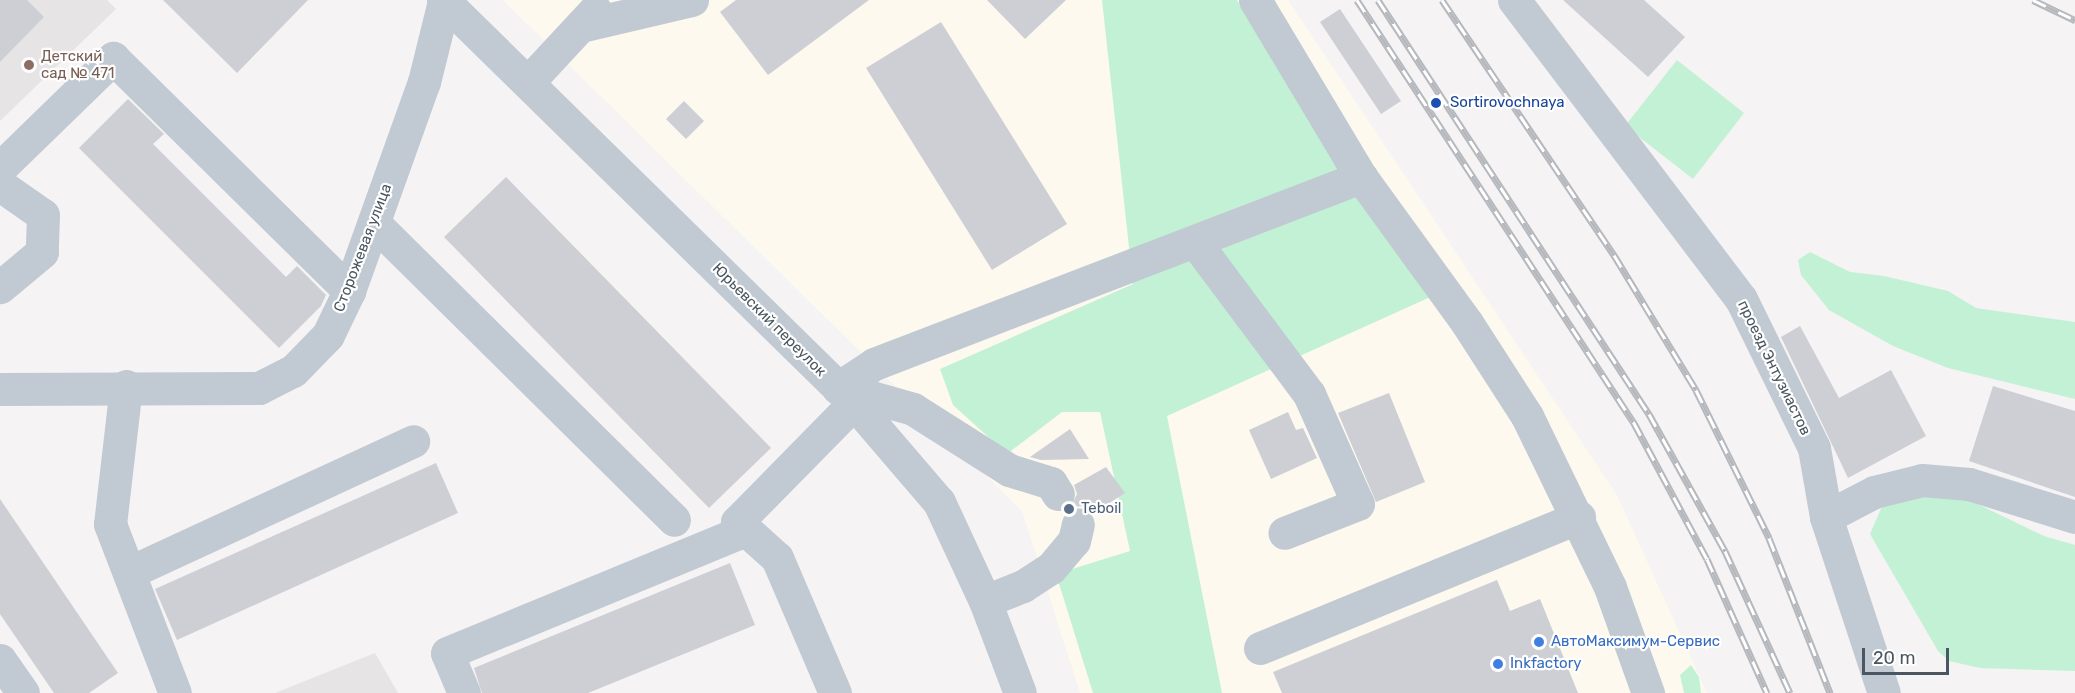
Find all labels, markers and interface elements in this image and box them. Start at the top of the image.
place label: Детский сад № 471 [41,47,114,82]
marker: Детский сад № 471 [22,58,36,72]
marker: Sortirovochnaya [1427,94,1445,112]
place label: Sortirovochnaya [1450,94,1565,112]
street label: Сторожевая улица [330,181,396,315]
street label: Юрьевский переулок [708,259,830,381]
street label: проезд Энтузиастов [1733,298,1815,438]
place label: Teboil [1081,500,1121,518]
marker: Teboil [1062,502,1076,516]
place label: АвтоМаксимум-Сервиc [1551,633,1720,651]
marker: АвтоМаксимум-Сервиc [1532,635,1546,649]
scale bar [1865,636,1952,674]
text: 20 m [1873,647,1915,669]
place label: Inkfactory [1510,655,1582,673]
marker: Inkfactory [1491,657,1505,671]

